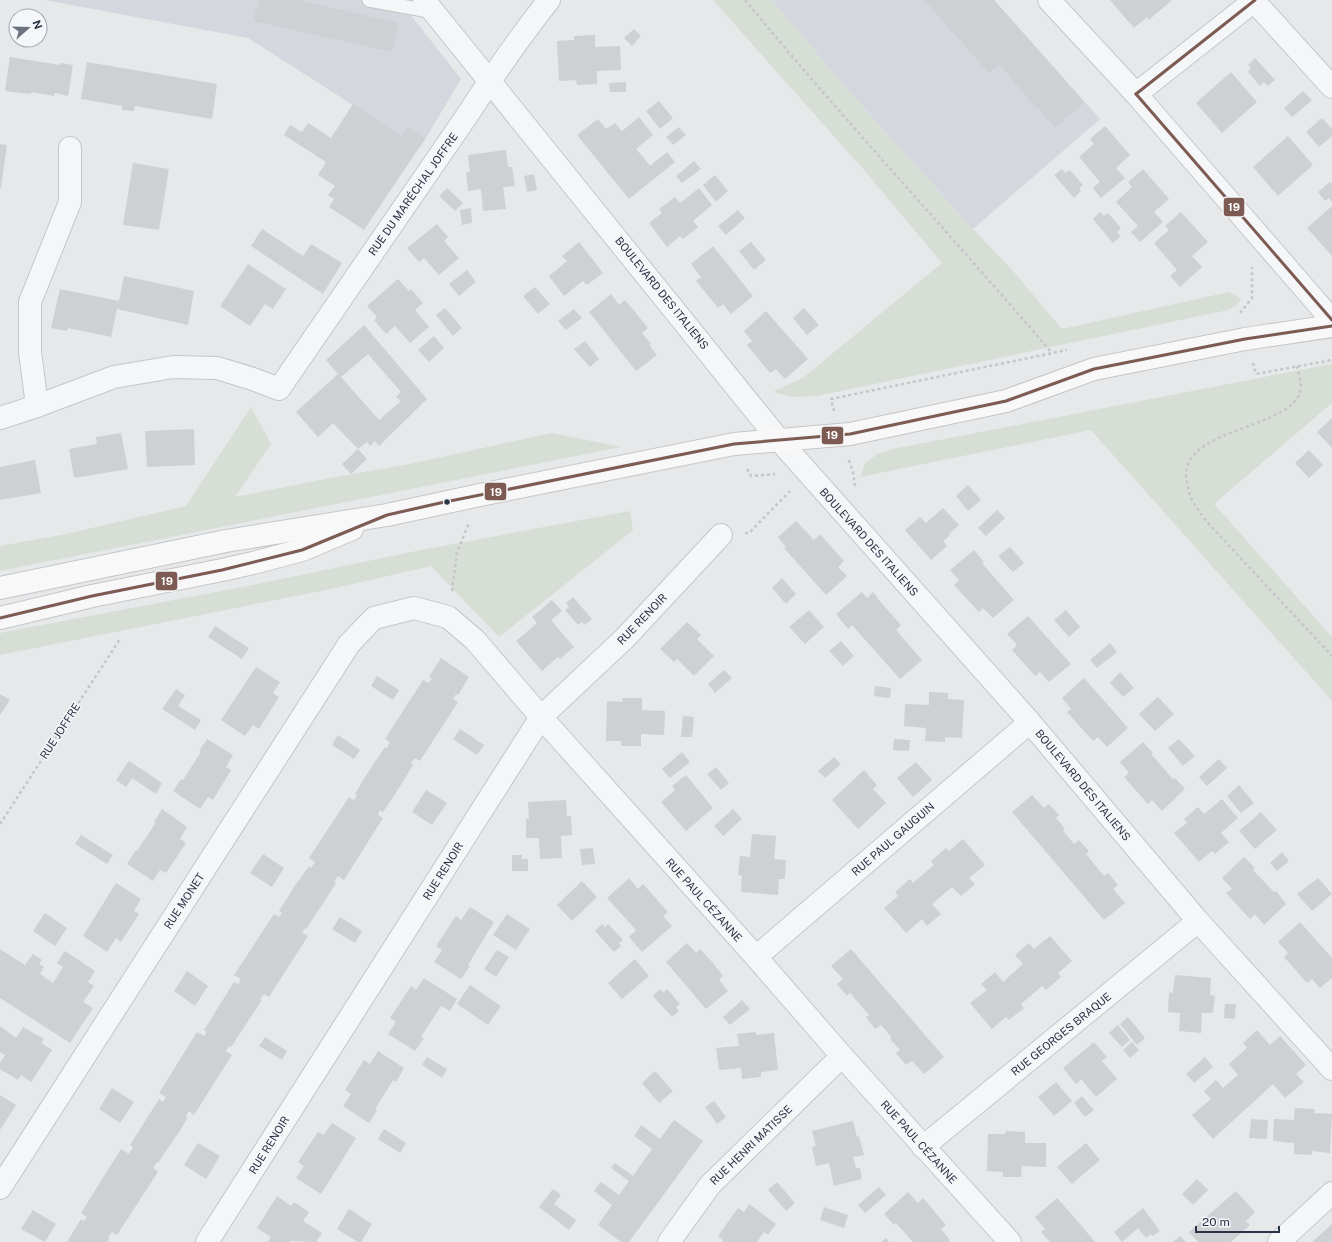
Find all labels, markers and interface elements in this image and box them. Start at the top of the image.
north arrow [8,8,48,48]
text: N [30,18,45,31]
street label: RUE DU MARÉCHAL JOFFRE [365,130,460,258]
line badge: 19 [1223,197,1245,217]
text: 19 [1228,201,1240,213]
street label: BOULEVARD DES ITALIENS [613,234,711,352]
line badge: 19 [821,426,844,445]
text: 19 [826,429,838,441]
line badge: 19 [484,482,507,501]
text: 19 [490,486,502,498]
street label: BOULEVARD DES ITALIENS [817,486,921,598]
unlabelled marker [442,497,452,507]
line badge: 19 [155,571,178,591]
text: 19 [161,575,173,587]
street label: RUE RENOIR [615,591,669,647]
street label: RUE JOFFRE [38,701,83,761]
street label: BOULEVARD DES ITALIENS [1033,727,1133,843]
street label: RUE PAUL GAUGUIN [849,800,937,878]
street label: RUE RENOIR [420,840,466,902]
street label: RUE PAUL CÉZANNE [664,855,745,944]
street label: RUE MONET [162,870,207,931]
street label: RUE GEORGES BRAQUE [1009,990,1113,1078]
street label: RUE PAUL CÉZANNE [879,1097,960,1186]
street label: RUE HENRI MATISSE [708,1103,795,1187]
street label: RUE RENOIR [246,1114,292,1176]
scale bar [1196,1208,1279,1234]
text: 20 m [1202,1215,1230,1229]

